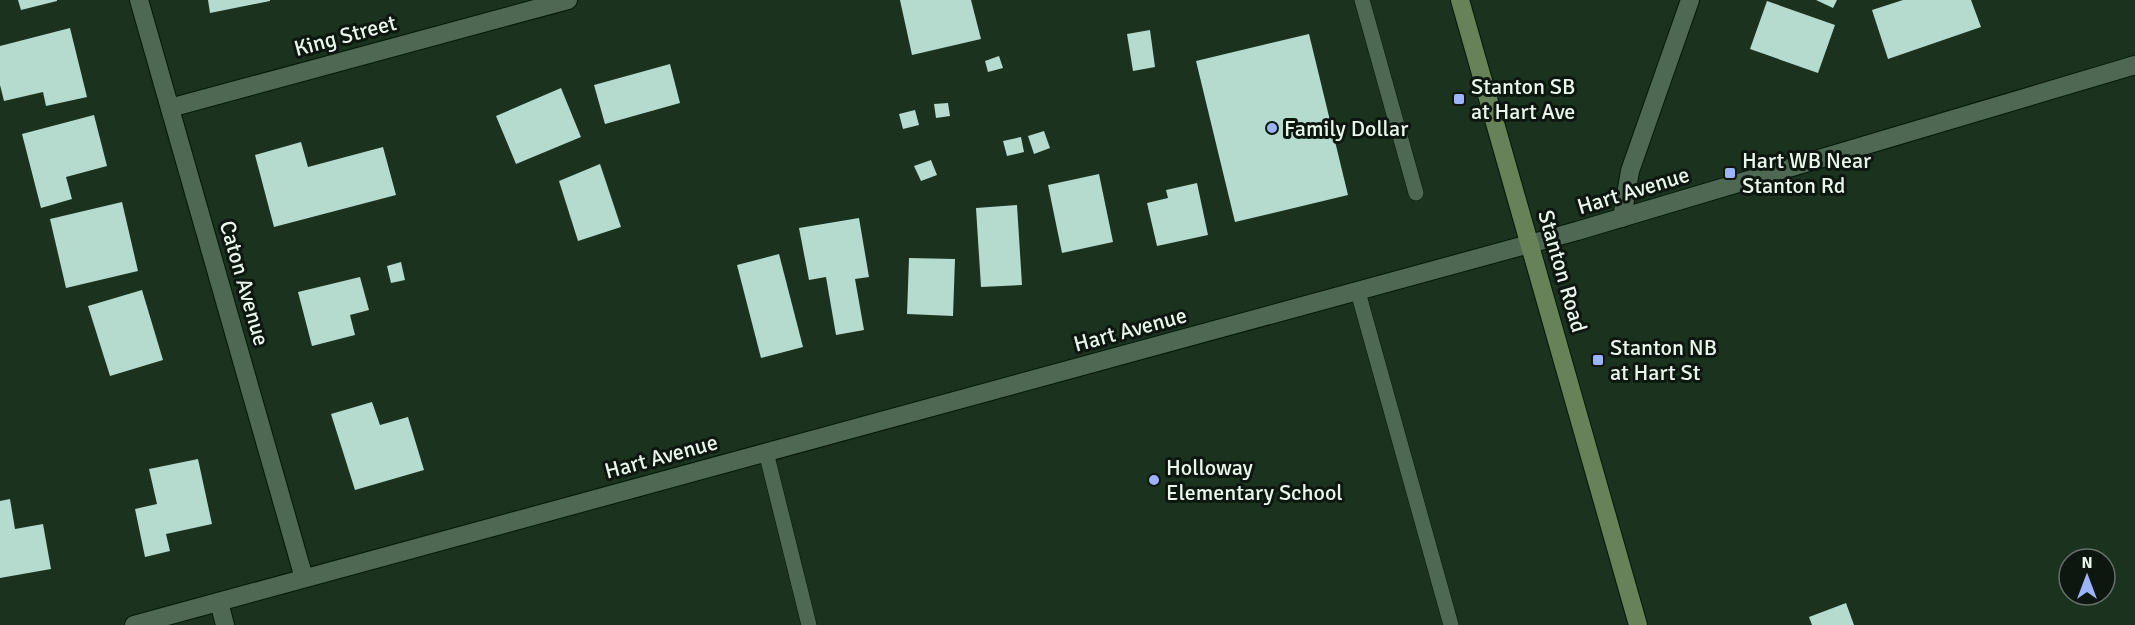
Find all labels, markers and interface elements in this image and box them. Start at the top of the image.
street label: King Street [291,9,400,62]
place label: Stanton SB at Hart Ave [1471,73,1575,125]
marker: Stanton SB at Hart Ave [1452,92,1466,106]
place label: Family Dollar [1284,115,1408,142]
marker: Family Dollar [1265,121,1279,135]
place label: Hart WB Near Stanton Rd [1742,147,1871,199]
street label: Hart Avenue [1574,161,1693,220]
marker: Hart WB Near Stanton Rd [1723,166,1737,180]
street label: Stanton Road [1532,207,1593,335]
street label: Caton Avenue [214,218,275,349]
street label: Hart Avenue [1071,301,1190,358]
place label: Stanton NB at Hart St [1610,334,1717,386]
marker: Stanton NB at Hart St [1591,353,1605,367]
street label: Hart Avenue [602,428,721,485]
place label: Holloway Elementary School [1166,454,1343,506]
marker: Holloway Elementary School [1147,473,1161,487]
north arrow [2057,547,2117,607]
text: N [2081,553,2093,573]

